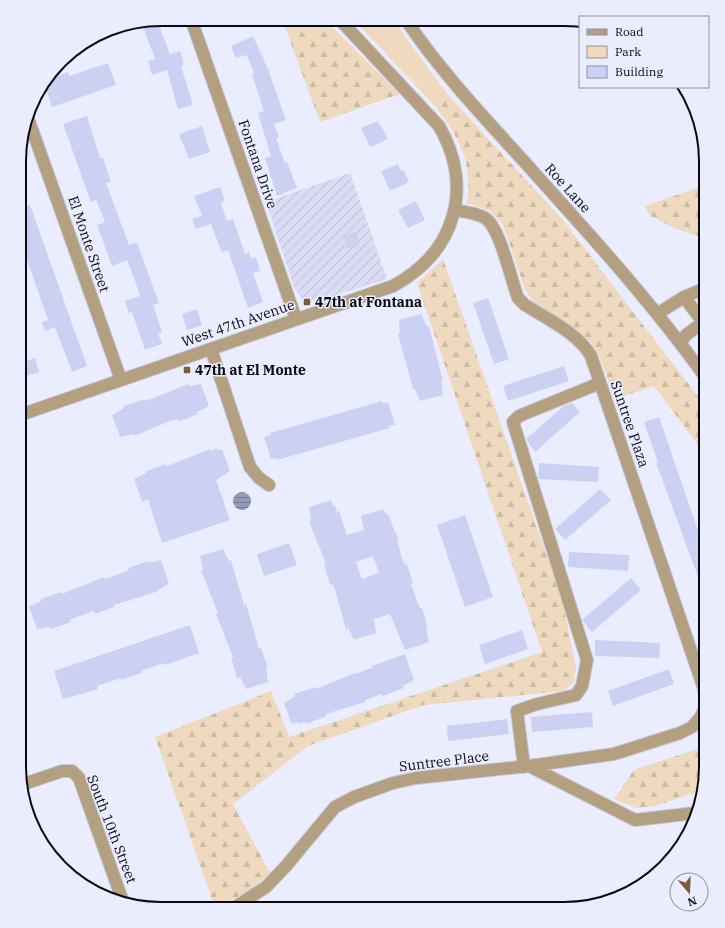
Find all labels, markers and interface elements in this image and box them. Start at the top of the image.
legend [579,16,709,88]
text: Road [615,24,644,39]
text: Park [615,44,641,59]
text: Building [615,64,663,79]
street label: Fontana Drive [234,117,282,211]
street label: Roe Lane [541,160,595,216]
street label: El Monte Street [64,194,114,294]
place label: 47th at Fontana [315,293,422,311]
street label: West 47th Avenue [179,295,297,351]
marker: 47th at Fontana [302,297,312,307]
place label: 47th at El Monte [195,361,306,379]
marker: 47th at El Monte [182,365,192,375]
street label: Suntree Plaza [607,378,653,470]
street label: Suntree Place [398,747,490,775]
street label: South 10th Street [83,772,141,886]
north arrow [669,872,709,912]
text: N [686,893,699,910]

